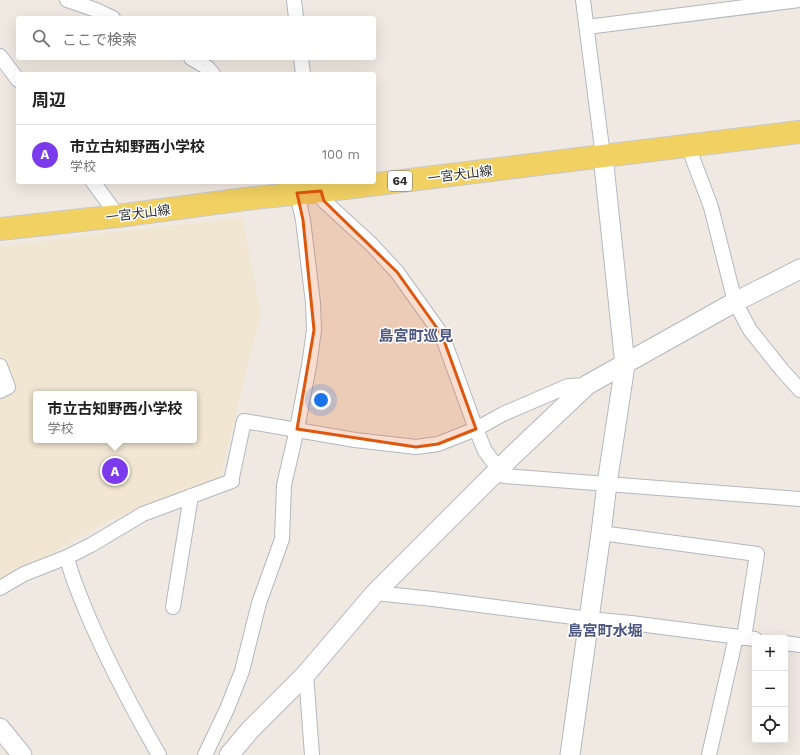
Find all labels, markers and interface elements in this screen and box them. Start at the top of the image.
search box [16,16,376,60]
icon: search [30,27,52,49]
text: ここで検索 [62,31,137,49]
text: 周辺 [32,90,66,110]
text: 市立古知野西小学校 [70,138,205,156]
text: A [41,147,49,162]
text: 100 m [322,147,360,162]
text: 学校 [70,159,96,174]
street label: 一宮犬山線 [427,163,493,186]
road number: 64 [388,171,412,191]
street label: 一宮犬山線 [105,202,171,225]
district label: 島宮町巡見 [378,327,454,345]
your location [311,390,331,410]
popup [33,391,197,443]
text: 市立古知野西小学校 [47,400,183,418]
text: 学校 [47,421,74,436]
pin: A [102,456,128,486]
district label: 島宮町水堀 [567,622,643,640]
map controls [752,635,788,743]
button: + [752,635,788,671]
button: − [752,671,788,707]
button: locate [752,707,788,743]

